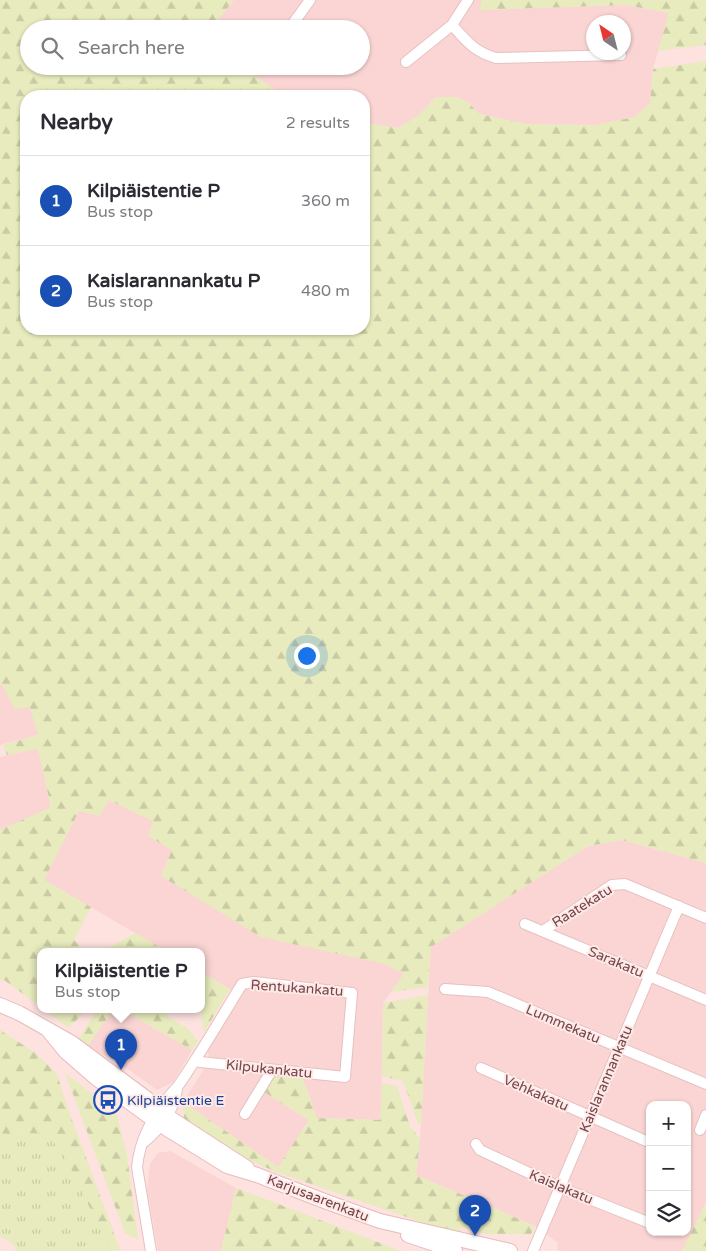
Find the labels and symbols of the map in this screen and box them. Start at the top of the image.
north arrow [586,15,631,60]
your location [294,643,320,669]
street label: Raatekatu [549,881,615,931]
street label: Sarakatu [586,943,646,981]
street label: Rentukankatu [250,976,344,1000]
street label: Lummekatu [523,1001,603,1047]
street label: Kaislarannankatu [576,1023,636,1135]
pin: 1 [105,1029,137,1070]
street label: Kilpukankatu [225,1056,313,1082]
street label: Vehkakatu [501,1071,571,1115]
bus stop icon: Kilpiäistentie E [93,1085,123,1115]
place label: Kilpiäistentie E [127,1092,225,1109]
street label: Kaislakatu [526,1166,596,1208]
street label: Karjusaarenkatu [265,1171,371,1225]
pin: 2 [459,1195,491,1236]

